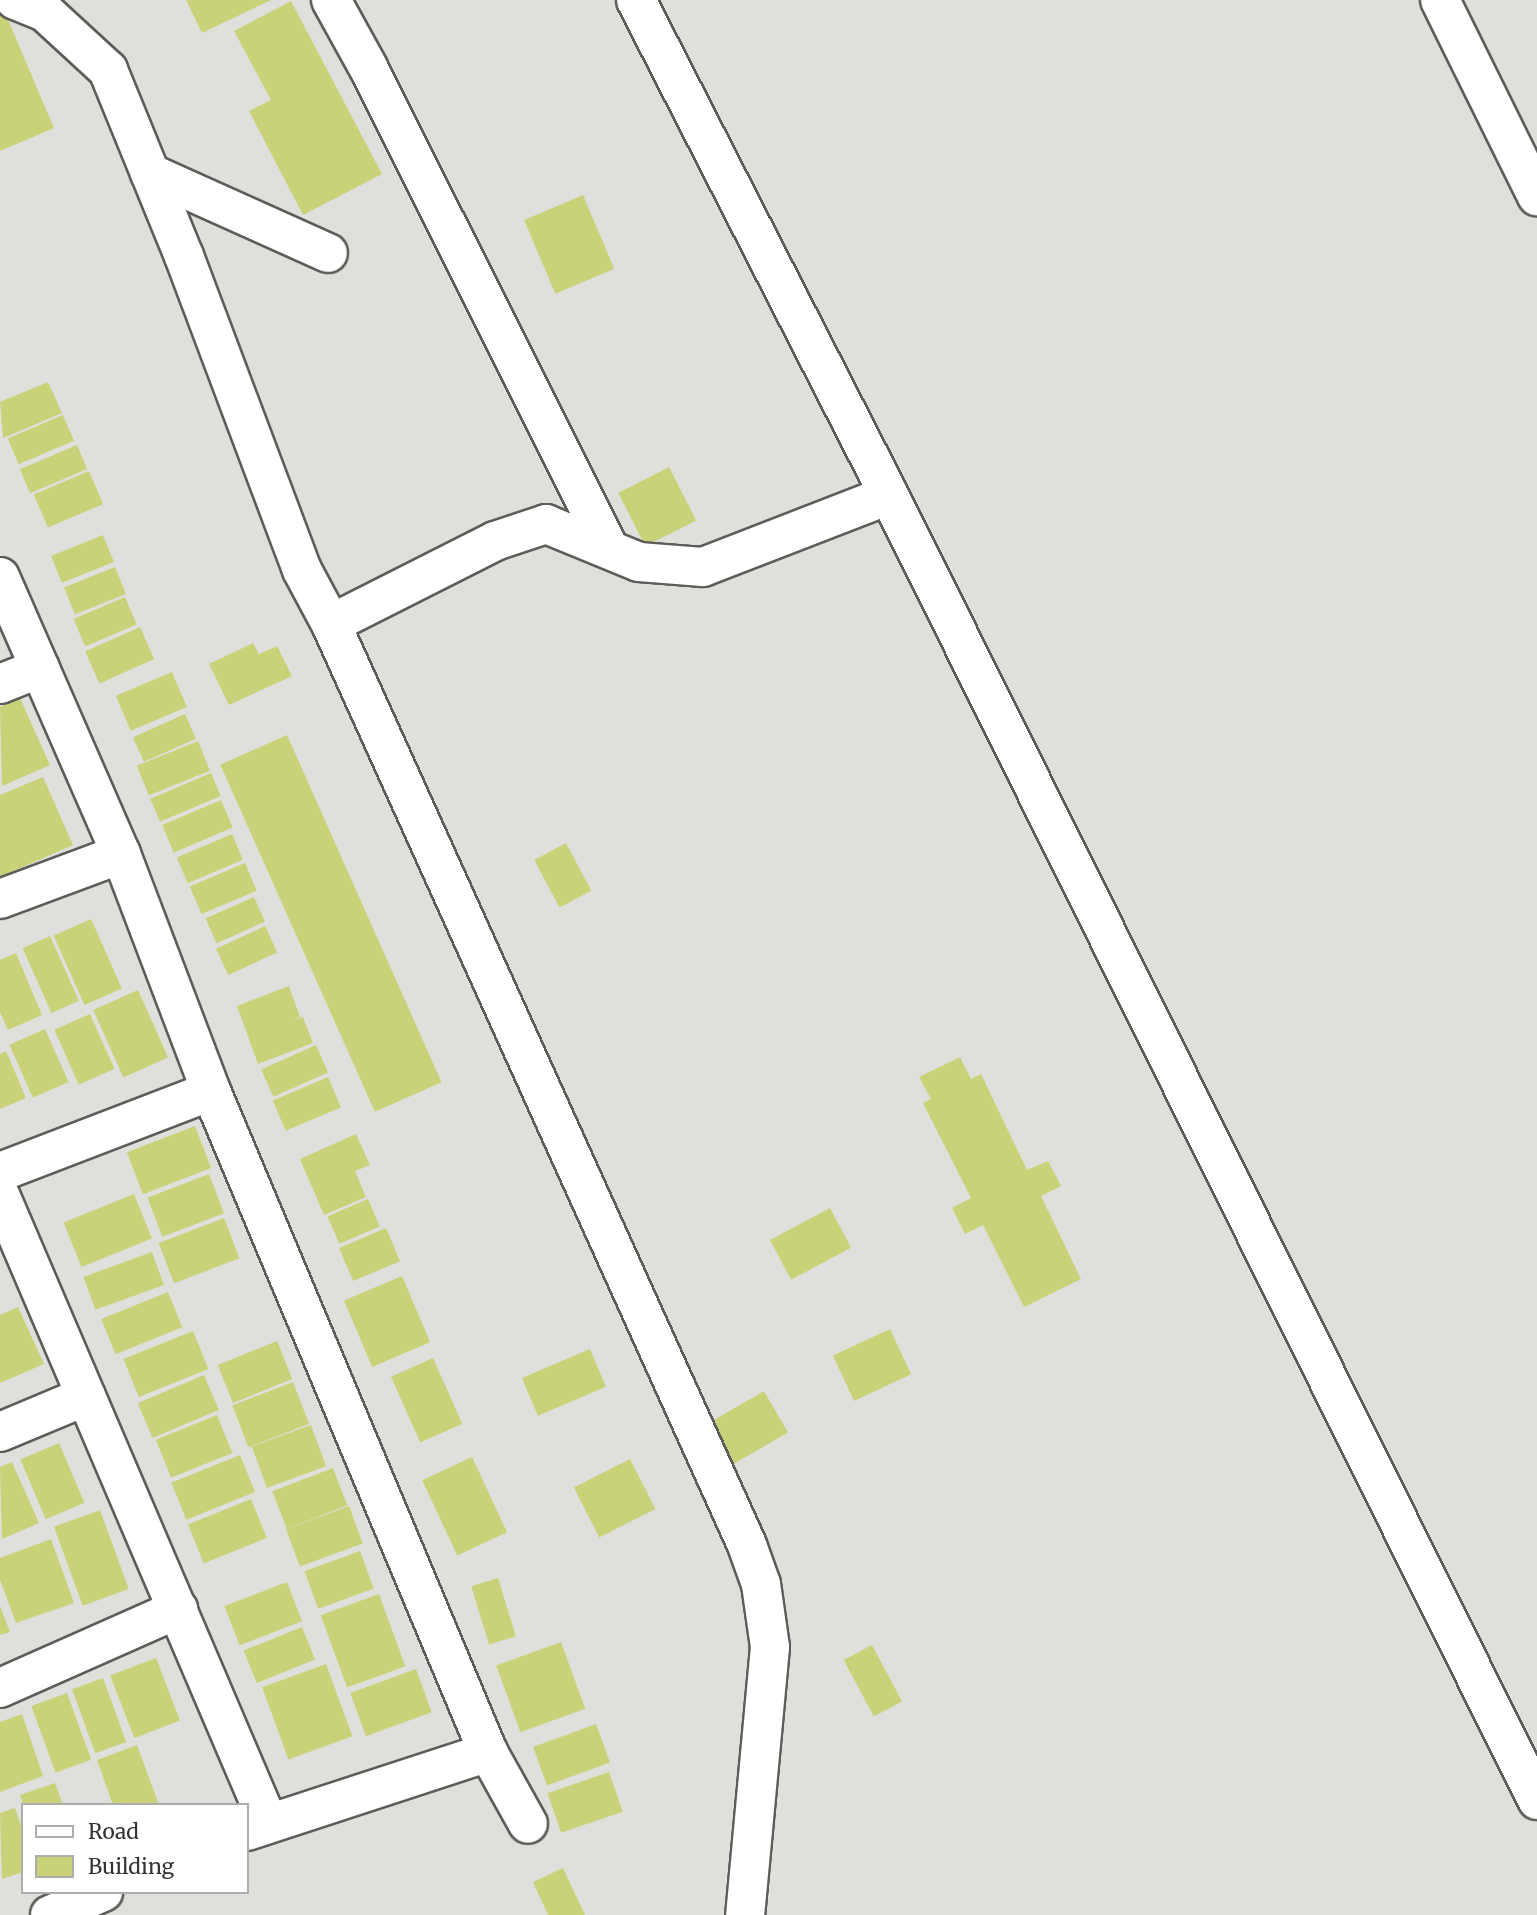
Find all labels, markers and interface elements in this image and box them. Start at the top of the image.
legend [21,1803,248,1894]
text: Road [88,1818,139,1845]
text: Building [88,1853,174,1880]

